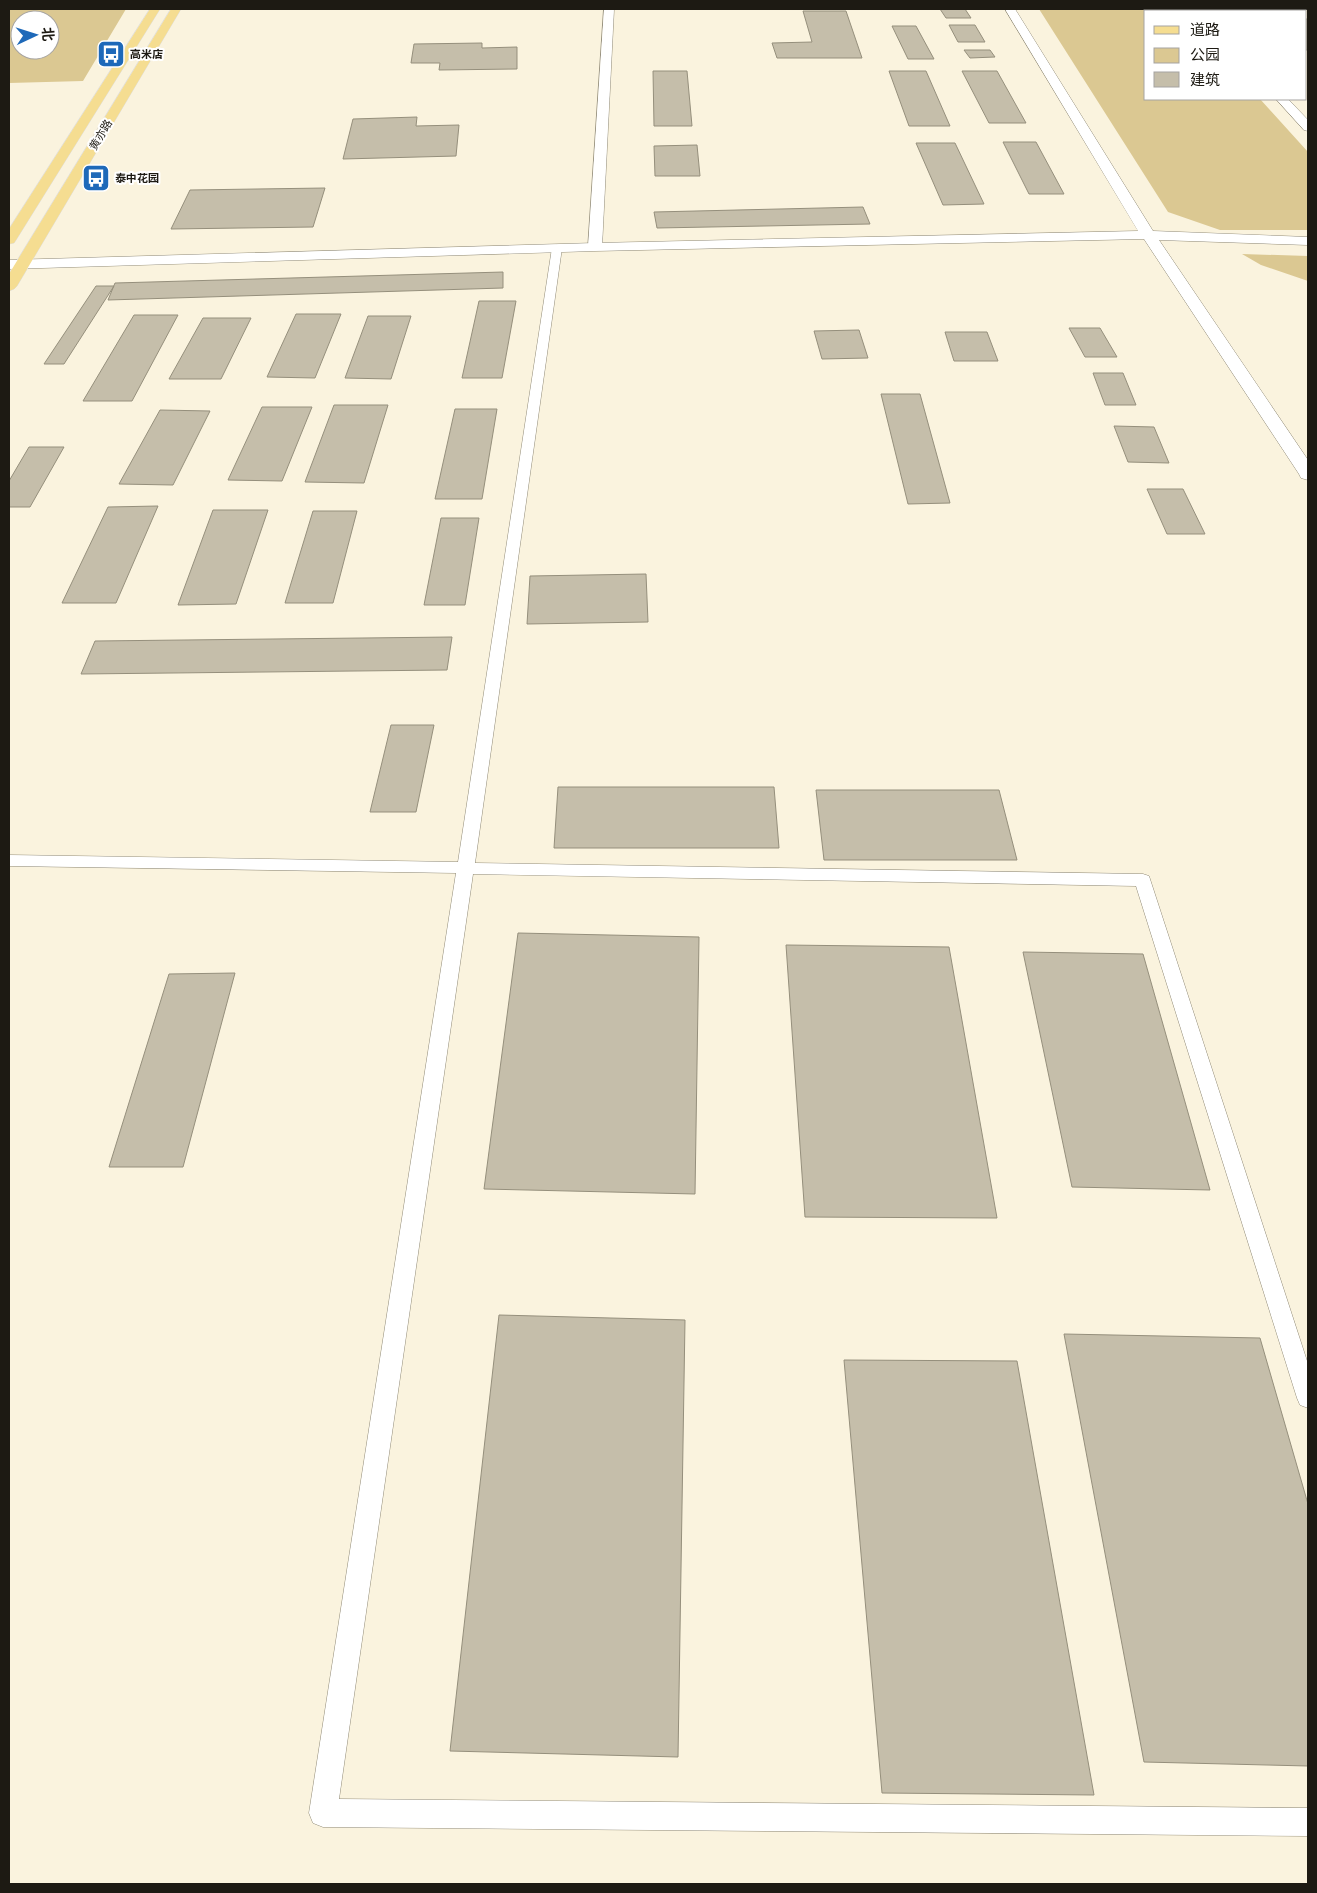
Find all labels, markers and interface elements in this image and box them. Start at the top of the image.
north arrow [10,10,60,60]
legend [1144,10,1307,100]
text: 道路 [1190,21,1220,39]
text: 北 [39,27,56,42]
bus stop icon: 高米店 [96,39,126,69]
text: 公园 [1190,46,1220,64]
place label: 高米店 [130,48,163,61]
text: 建筑 [1190,71,1220,89]
street label: 黄亦路 [87,118,115,152]
bus stop icon: 泰中花园 [81,163,111,193]
place label: 泰中花园 [115,172,159,185]

